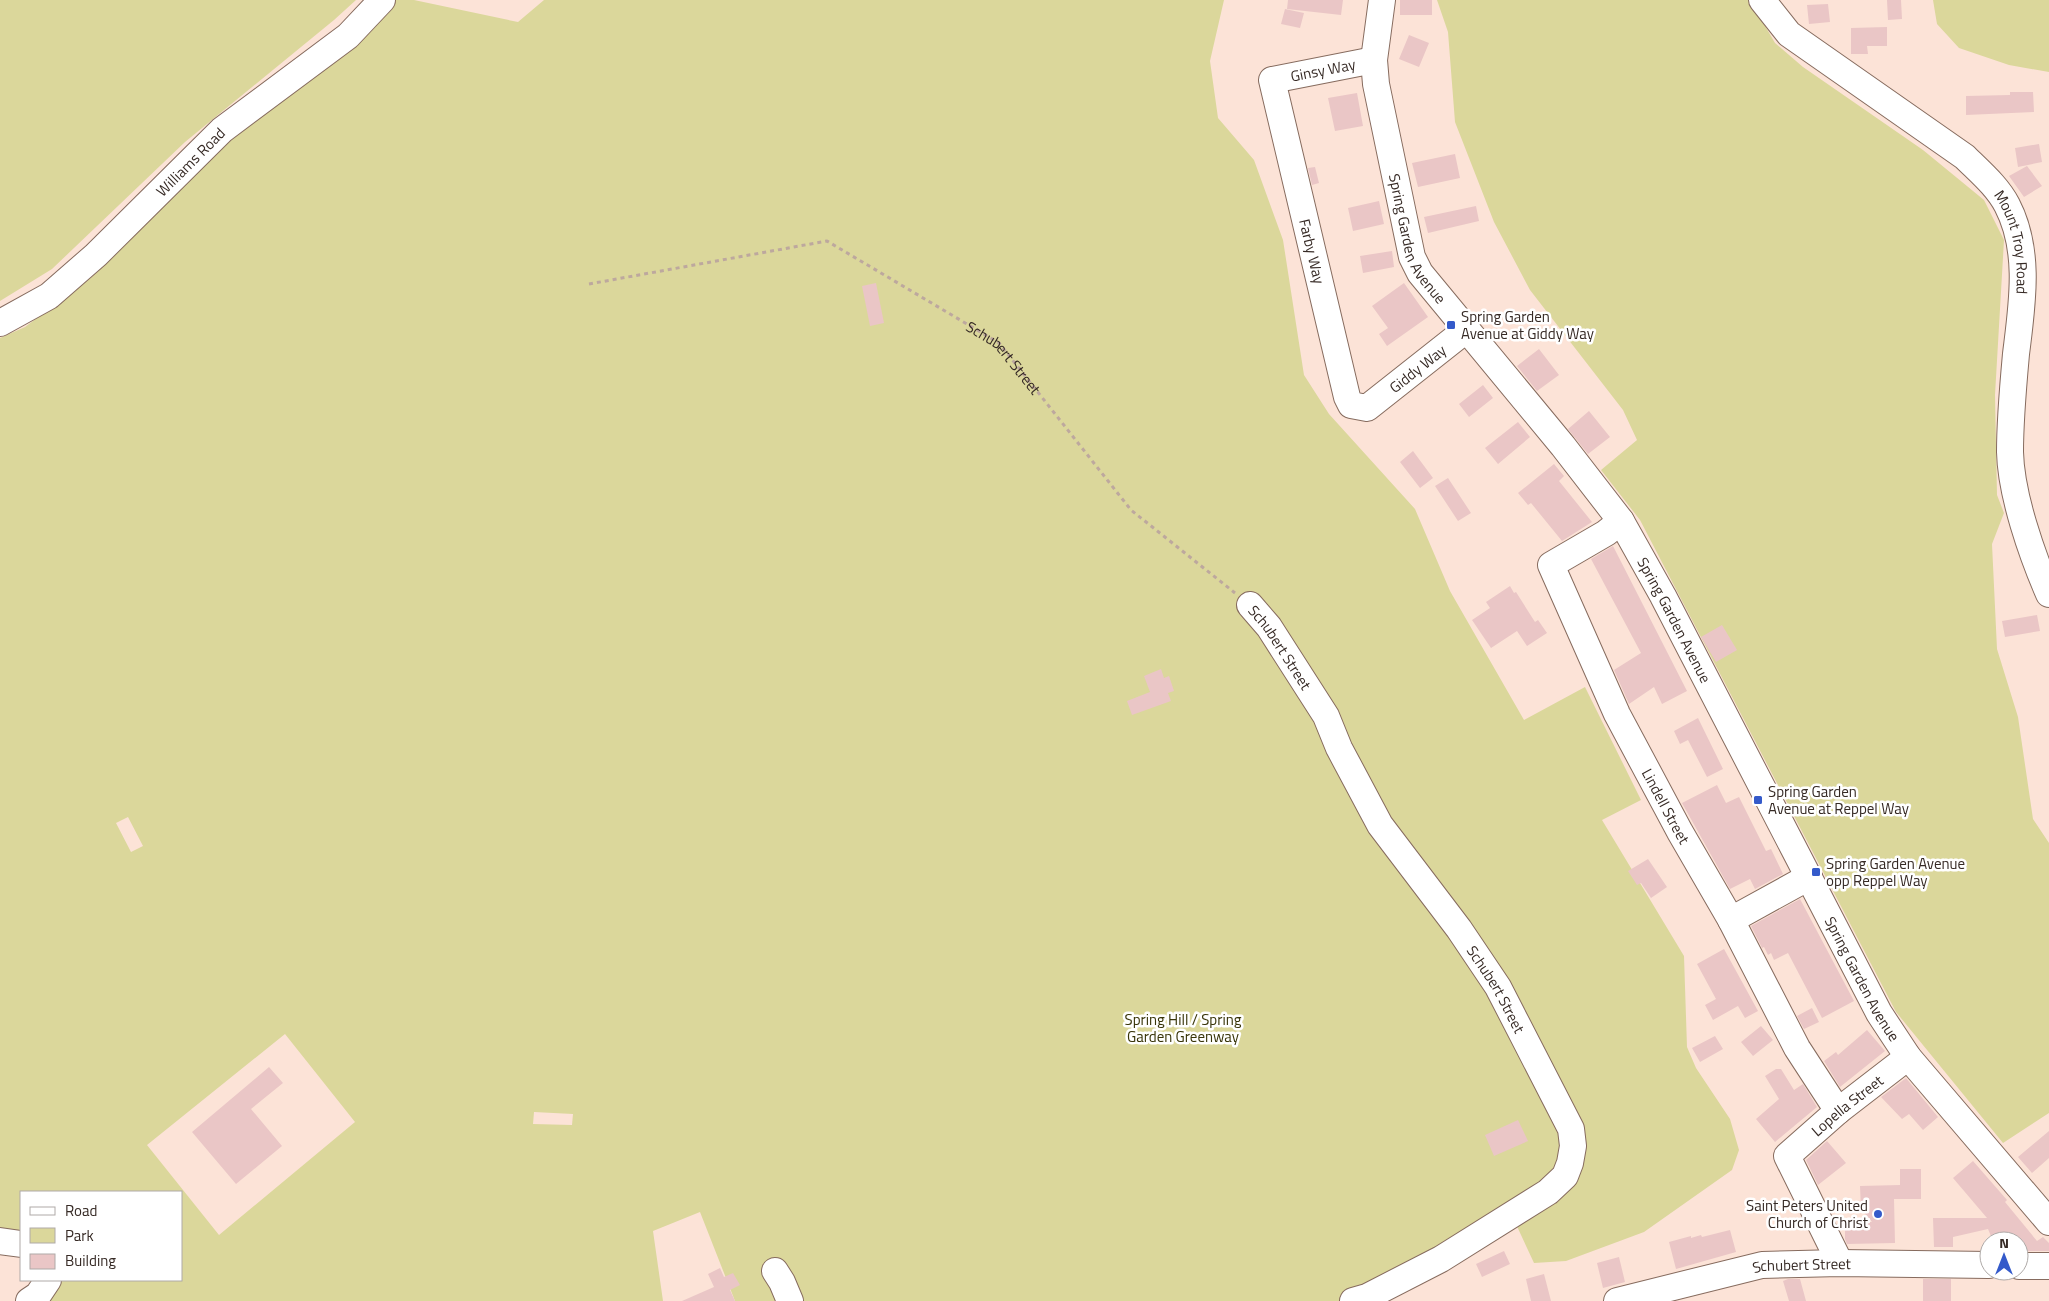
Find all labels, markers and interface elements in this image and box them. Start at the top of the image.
street label: Ginsy Way [1289,52,1357,88]
street label: Williams Road [150,122,230,201]
street label: Spring Garden Avenue [1383,171,1452,308]
street label: Mount Troy Road [1989,185,2034,295]
street label: Farby Way [1294,216,1331,286]
place label: Spring Garden Avenue at Giddy Way [1461,305,1594,345]
street label: Schubert Street [962,315,1047,400]
marker: Spring Garden Avenue at Giddy Way [1445,319,1457,331]
street label: Giddy Way [1384,339,1451,398]
street label: Spring Garden Avenue [1632,553,1717,687]
street label: Schubert Street [1243,600,1318,695]
street label: Lindell Street [1636,764,1696,849]
place label: Spring Garden Avenue at Reppel Way [1768,780,1909,820]
marker: Spring Garden Avenue at Reppel Way [1752,794,1764,806]
place label: Spring Garden Avenue opp Reppel Way [1826,852,1965,892]
marker: Spring Garden Avenue opp Reppel Way [1810,866,1822,878]
street label: Spring Garden Avenue [1819,912,1906,1046]
street label: Schubert Street [1461,940,1532,1038]
park label: Spring Hill / Spring Garden Greenway [1125,1008,1242,1048]
street label: Lopella Street [1806,1068,1888,1141]
legend [20,1191,182,1281]
place label: Saint Peters United Church of Christ [1746,1194,1869,1234]
text: Road [65,1199,97,1222]
marker: Saint Peters United Church of Christ [1872,1208,1884,1220]
text: Park [65,1224,94,1247]
north arrow [1979,1231,2029,1281]
text: N [1999,1232,2009,1253]
text: Building [65,1249,116,1272]
street label: Schubert Street [1750,1251,1852,1279]

